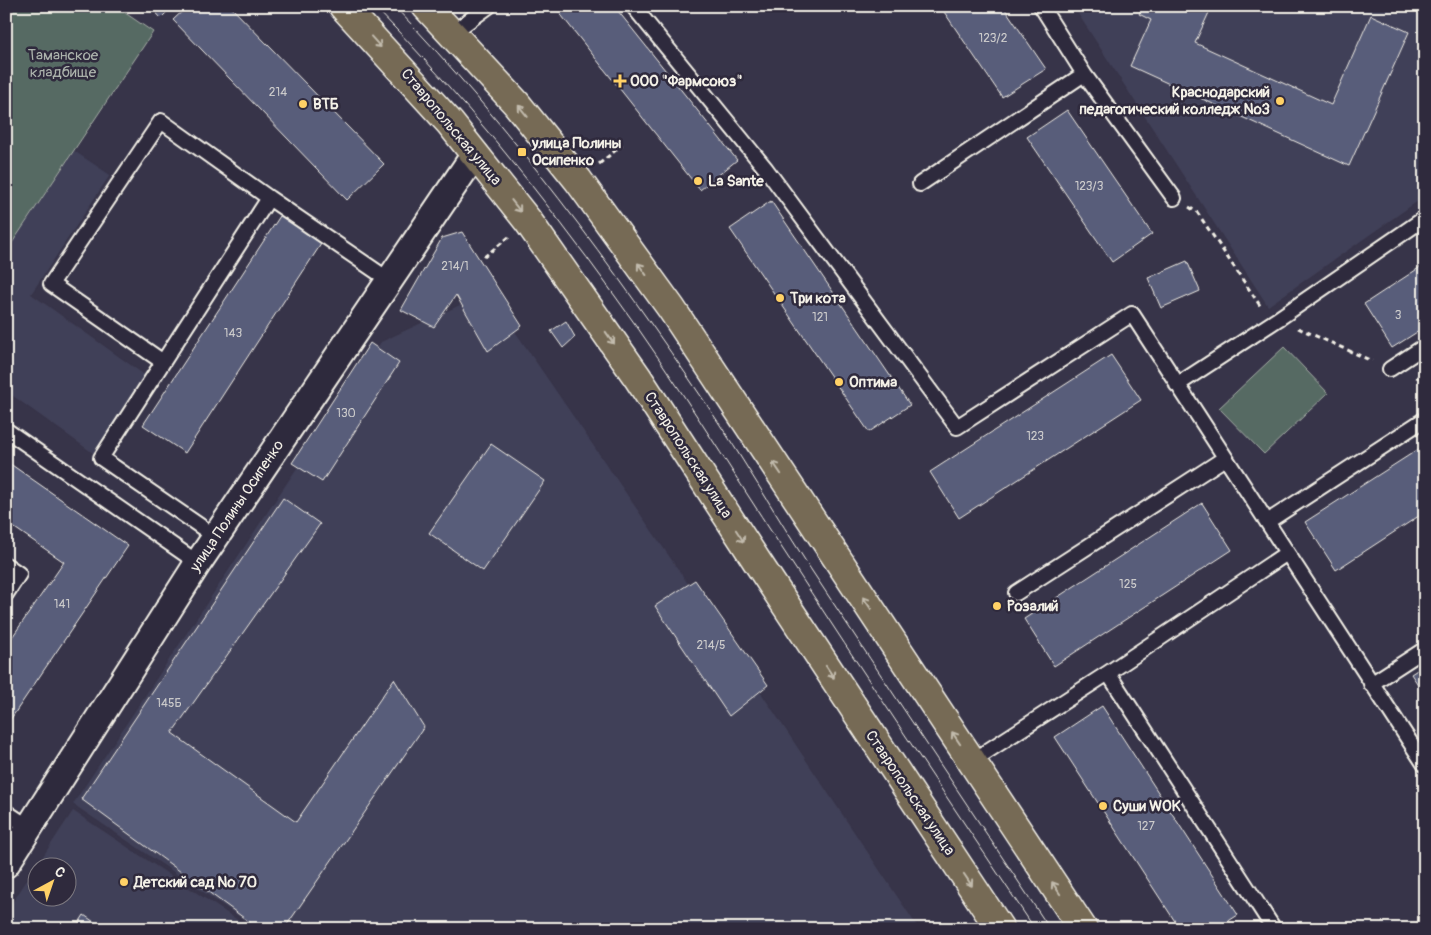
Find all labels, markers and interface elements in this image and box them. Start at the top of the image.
house number: 123/2 [979,31,1008,46]
one-way arrow [370,35,382,48]
park label: Таманское кладбище [28,46,99,82]
street label: Ставропольская улица [397,65,505,189]
place label: ООО "Фармсоюз" [630,72,743,91]
marker: ООО "Фармсоюз" [614,75,626,87]
place label: Краснодарский педагогический колледж №3 [1079,83,1270,119]
house number: 214 [269,85,287,100]
place label: ВТБ [313,95,339,114]
marker: Краснодарский педагогический колледж №3 [1274,95,1286,107]
marker: ВТБ [297,98,309,110]
one-way arrow [517,105,528,118]
place label: улица Полины Осипенко [531,134,622,170]
marker: улица Полины Осипенко [516,146,528,158]
place label: La Sante [708,172,764,191]
marker: La Sante [692,175,704,187]
house number: 123/3 [1075,179,1104,194]
one-way arrow [510,199,521,212]
house number: 214/1 [441,259,469,274]
one-way arrow [637,262,647,276]
place label: Три кота [789,289,846,308]
marker: Три кота [774,292,786,304]
house number: 3 [1395,308,1402,323]
house number: 121 [812,310,828,325]
house number: 143 [224,326,242,341]
one-way arrow [605,331,615,345]
place label: Оптима [849,373,897,392]
marker: Оптима [833,376,845,388]
street label: Ставропольская улица [640,388,736,522]
house number: 130 [336,406,356,421]
house number: 123 [1026,429,1044,444]
street label: улица Полины Осипенко [185,437,288,576]
one-way arrow [772,461,782,475]
one-way arrow [735,529,746,543]
house number: 125 [1119,577,1137,592]
one-way arrow [861,596,872,610]
house number: 141 [54,597,70,612]
place label: Розалий [1007,597,1058,616]
marker: Розалий [991,600,1003,612]
house number: 214/5 [696,638,726,653]
one-way arrow [825,665,835,679]
house number: 145Б [156,696,182,711]
street label: Ставропольская улица [861,727,959,859]
one-way arrow [951,732,961,746]
place label: Суши WOK [1113,797,1181,816]
marker: Суши WOK [1097,800,1109,812]
house number: 127 [1137,819,1156,834]
north arrow [28,858,78,908]
text: С [51,863,69,882]
place label: Детский сад № 70 [133,873,257,892]
one-way arrow [963,873,973,887]
marker: Детский сад № 70 [118,876,130,888]
one-way arrow [1051,881,1061,895]

